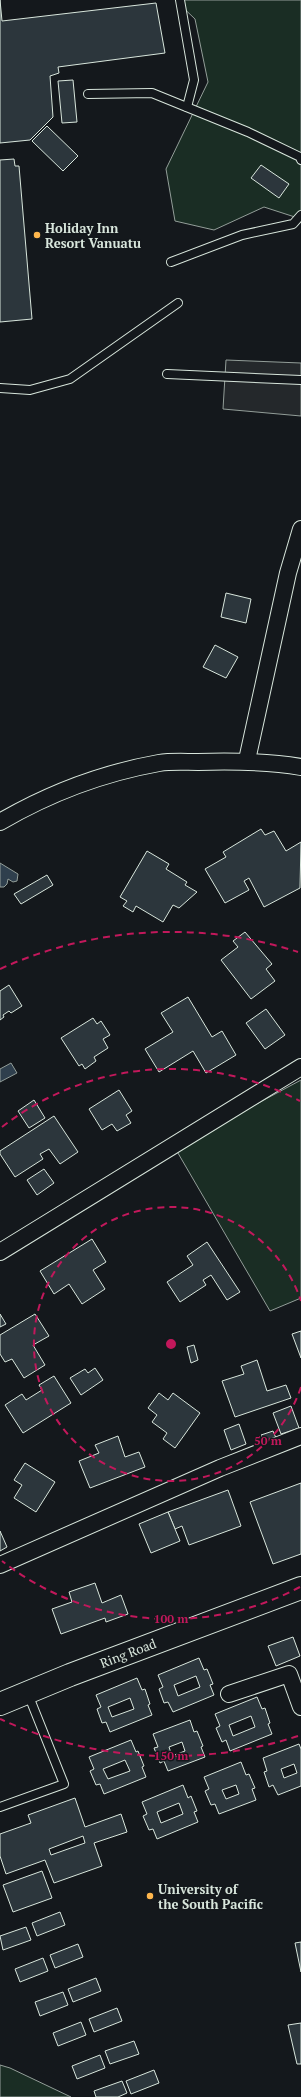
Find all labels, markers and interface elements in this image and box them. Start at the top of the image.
place label: Holiday Inn Resort Vanuatu [45,219,141,252]
marker: Holiday Inn Resort Vanuatu [32,230,42,240]
centre of rings [164,1337,178,1351]
text: 50 m [254,1433,282,1448]
text: 100 m [154,1611,188,1626]
street label: Ring Road [97,1634,159,1672]
text: 150 m [154,1748,188,1763]
place label: University of the South Pacific [158,1880,263,1913]
marker: University of the South Pacific [145,1891,155,1901]

